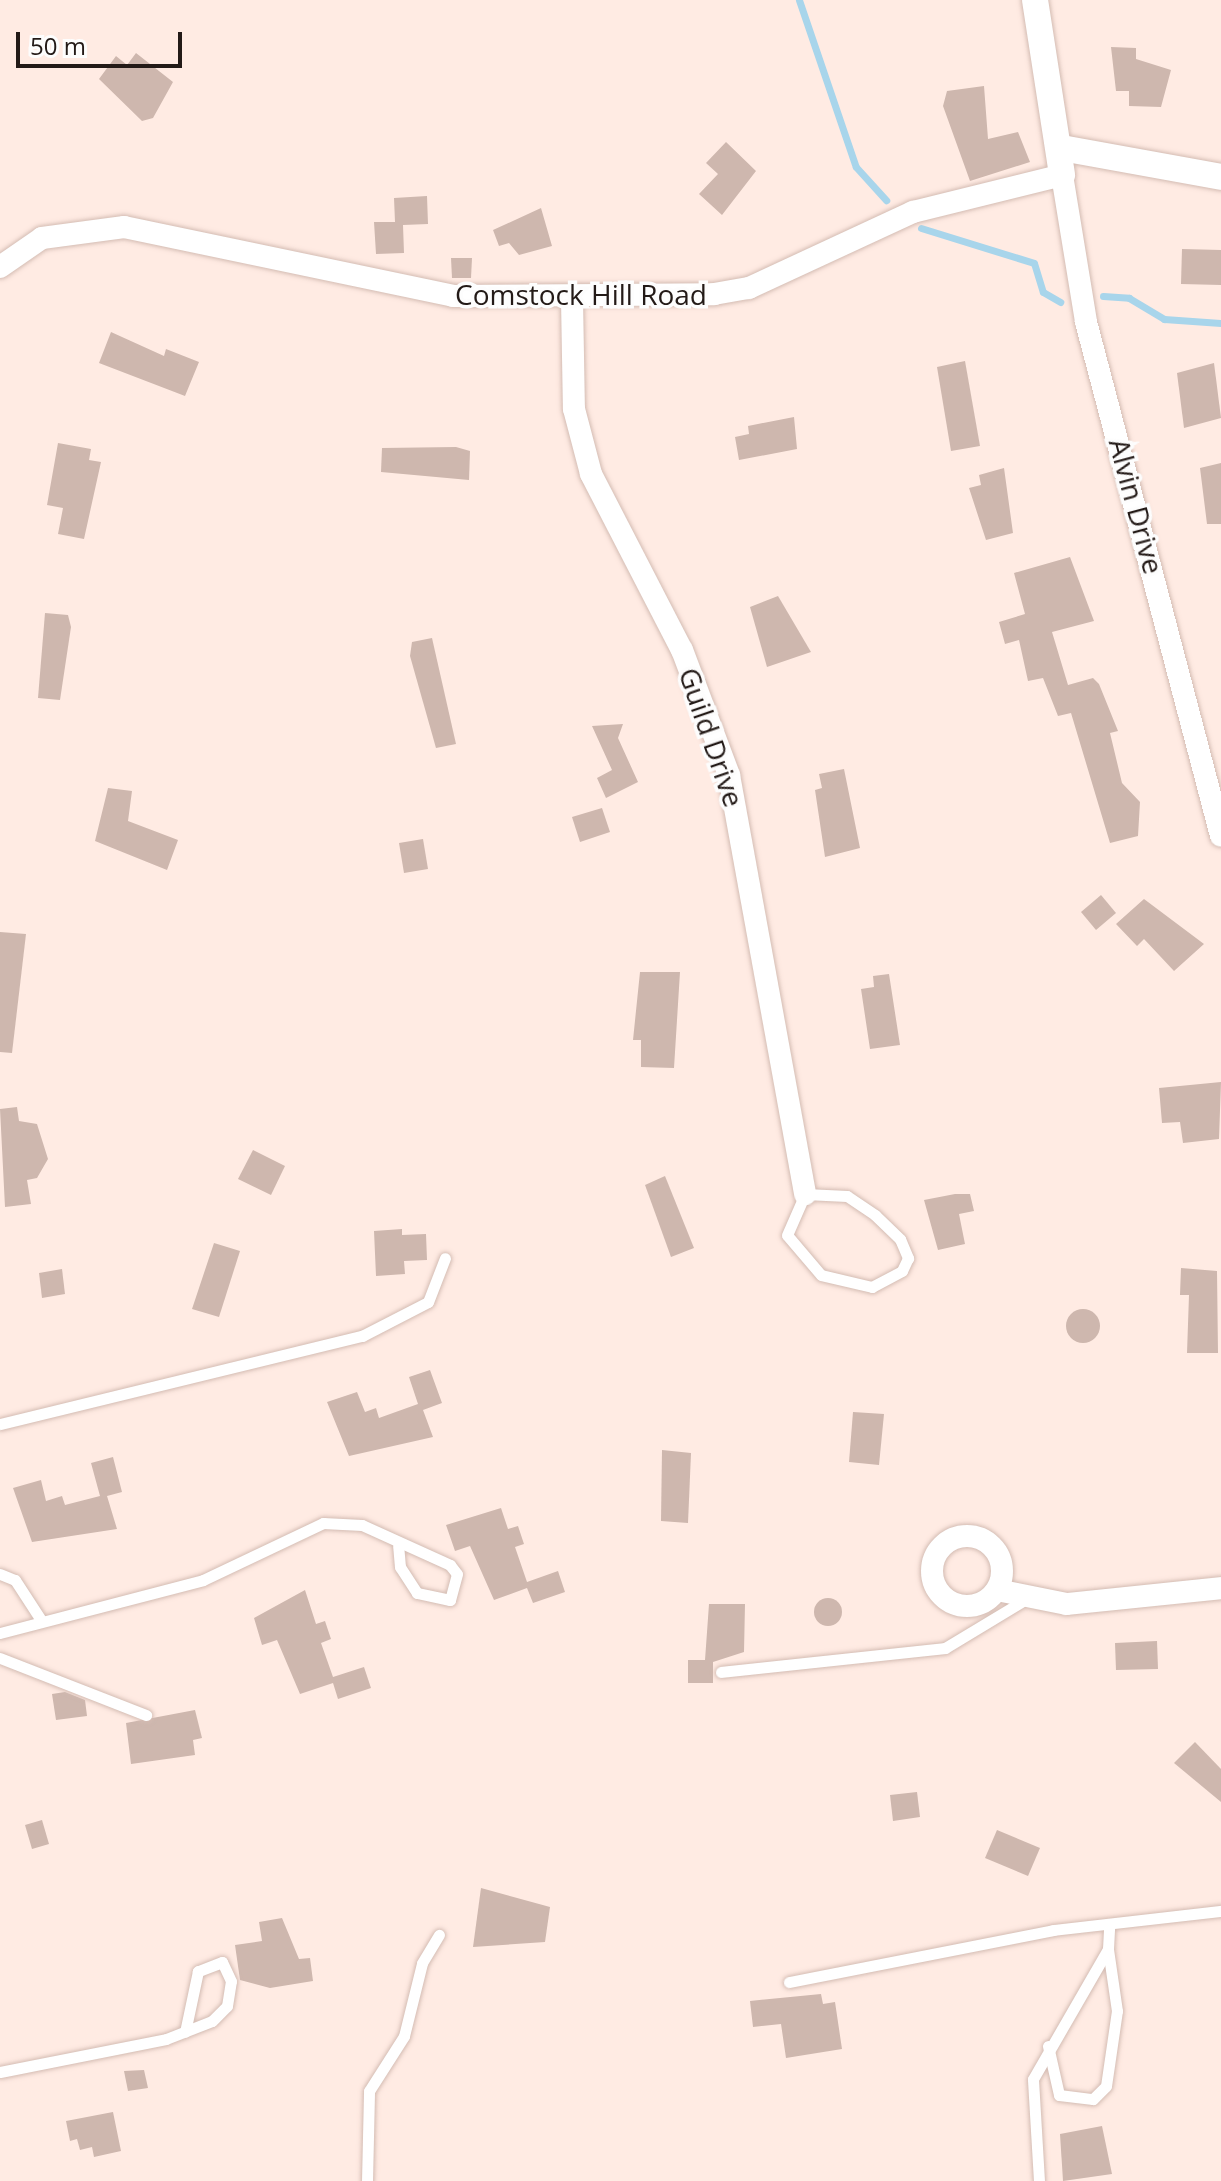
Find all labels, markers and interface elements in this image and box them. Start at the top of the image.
scale bar [20,16,186,66]
text: 50 m [30,29,86,62]
street label: Comstock Hill Road [455,277,707,311]
street label: Alvin Drive [1103,435,1171,577]
street label: Guild Drive [673,663,751,811]

